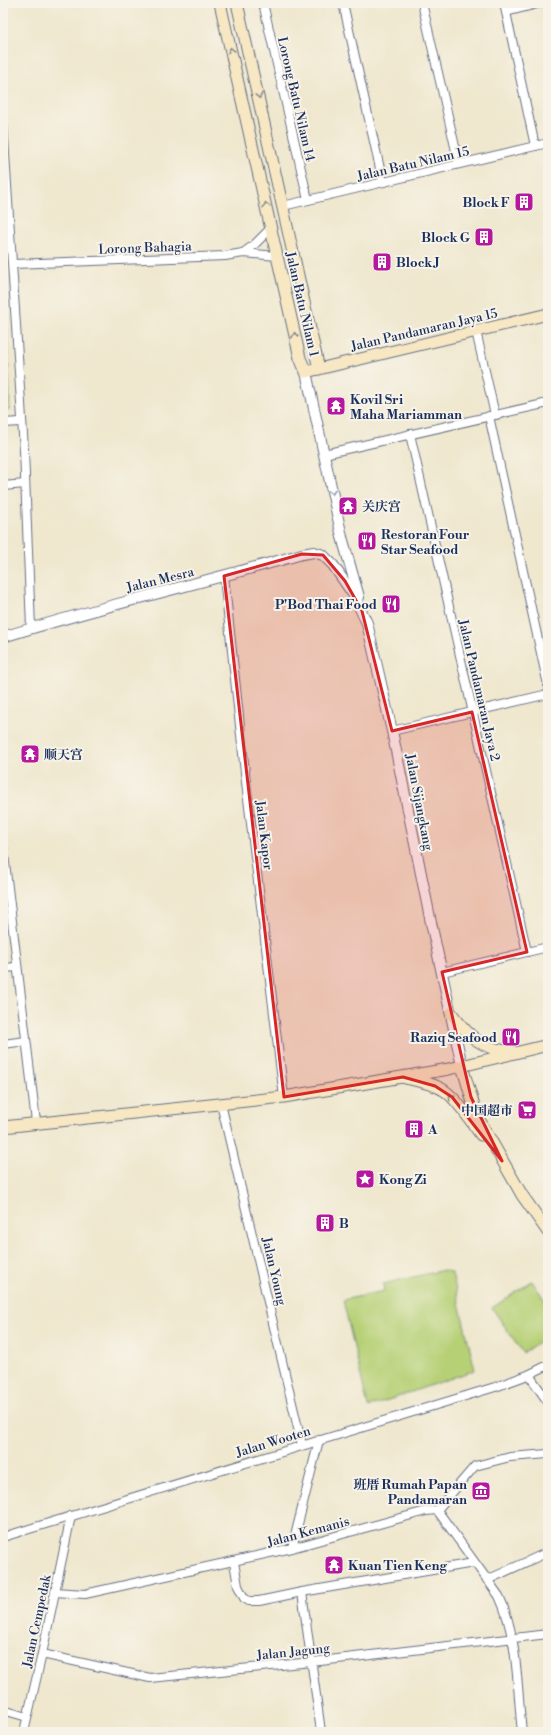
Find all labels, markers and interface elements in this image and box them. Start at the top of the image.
street label: Lorong Batu Nilam 14 [274,35,318,163]
one-way arrow [228,47,236,54]
one-way arrow [254,92,262,99]
street label: Jalan Batu Nilam 15 [355,143,471,185]
building icon: Block F [513,191,535,213]
place label: Block F [462,195,510,211]
one-way arrow [262,201,271,208]
building icon: Block G [473,226,495,248]
place label: Block G [421,230,471,246]
street label: Lorong Bahagia [98,238,192,258]
street label: Jalan Batu Nilam 1 [282,249,322,359]
building icon: Block J [371,251,393,273]
place label: Block J [396,255,440,271]
street label: Jalan Pandamaran Jaya 15 [348,305,499,355]
one-way arrow [291,332,299,338]
place label: Kovil Sri Maha Mariamman [350,392,462,423]
temple icon: Kovil Sri Maha Mariamman [325,395,347,417]
one-way arrow [328,489,336,495]
temple icon: 关庆宫 [337,495,359,517]
place label: 关庆宫 [362,499,401,515]
place label: Restoran Four Star Seafood [381,527,470,558]
restaurant icon: Restoran Four Star Seafood [356,530,378,552]
street label: Jalan Mesra [124,564,196,596]
restaurant icon: P'Bod Thai Food [380,593,402,615]
place label: P'Bod Thai Food [275,597,377,613]
street label: Jalan Pandamaran Jaya 2 [455,617,503,763]
temple icon: 顺天宫 [19,743,41,765]
place label: 顺天宫 [44,747,83,763]
street label: Jalan Sijangkang [402,752,436,852]
street label: Jalan Kapor [252,798,276,871]
restaurant icon: Raziq Seafood [500,1026,522,1048]
place label: Raziq Seafood [410,1030,497,1046]
one-way arrow [448,1094,456,1102]
supermarket icon: 中国超市 [516,1099,538,1121]
place label: 中国超市 [461,1103,513,1119]
building icon: A [403,1118,425,1140]
place label: A [427,1122,438,1138]
place icon: Kong Zi [354,1168,376,1190]
place label: Kong Zi [379,1172,427,1188]
building icon: B [314,1212,336,1234]
place label: B [339,1216,349,1232]
street label: Jalan Young [258,1234,290,1307]
street label: Jalan Wooten [233,1423,313,1461]
place label: 班厝 Rumah Papan Pandamaran [354,1477,467,1508]
museum icon: 班厝 Rumah Papan Pandamaran [470,1480,492,1502]
street label: Jalan Kemanis [264,1513,351,1551]
temple icon: Kuan Tien Keng [323,1554,345,1576]
place label: Kuan Tien Keng [348,1558,448,1574]
street label: Jalan Cempedak [19,1572,55,1670]
street label: Jalan Jagung [255,1640,331,1664]

